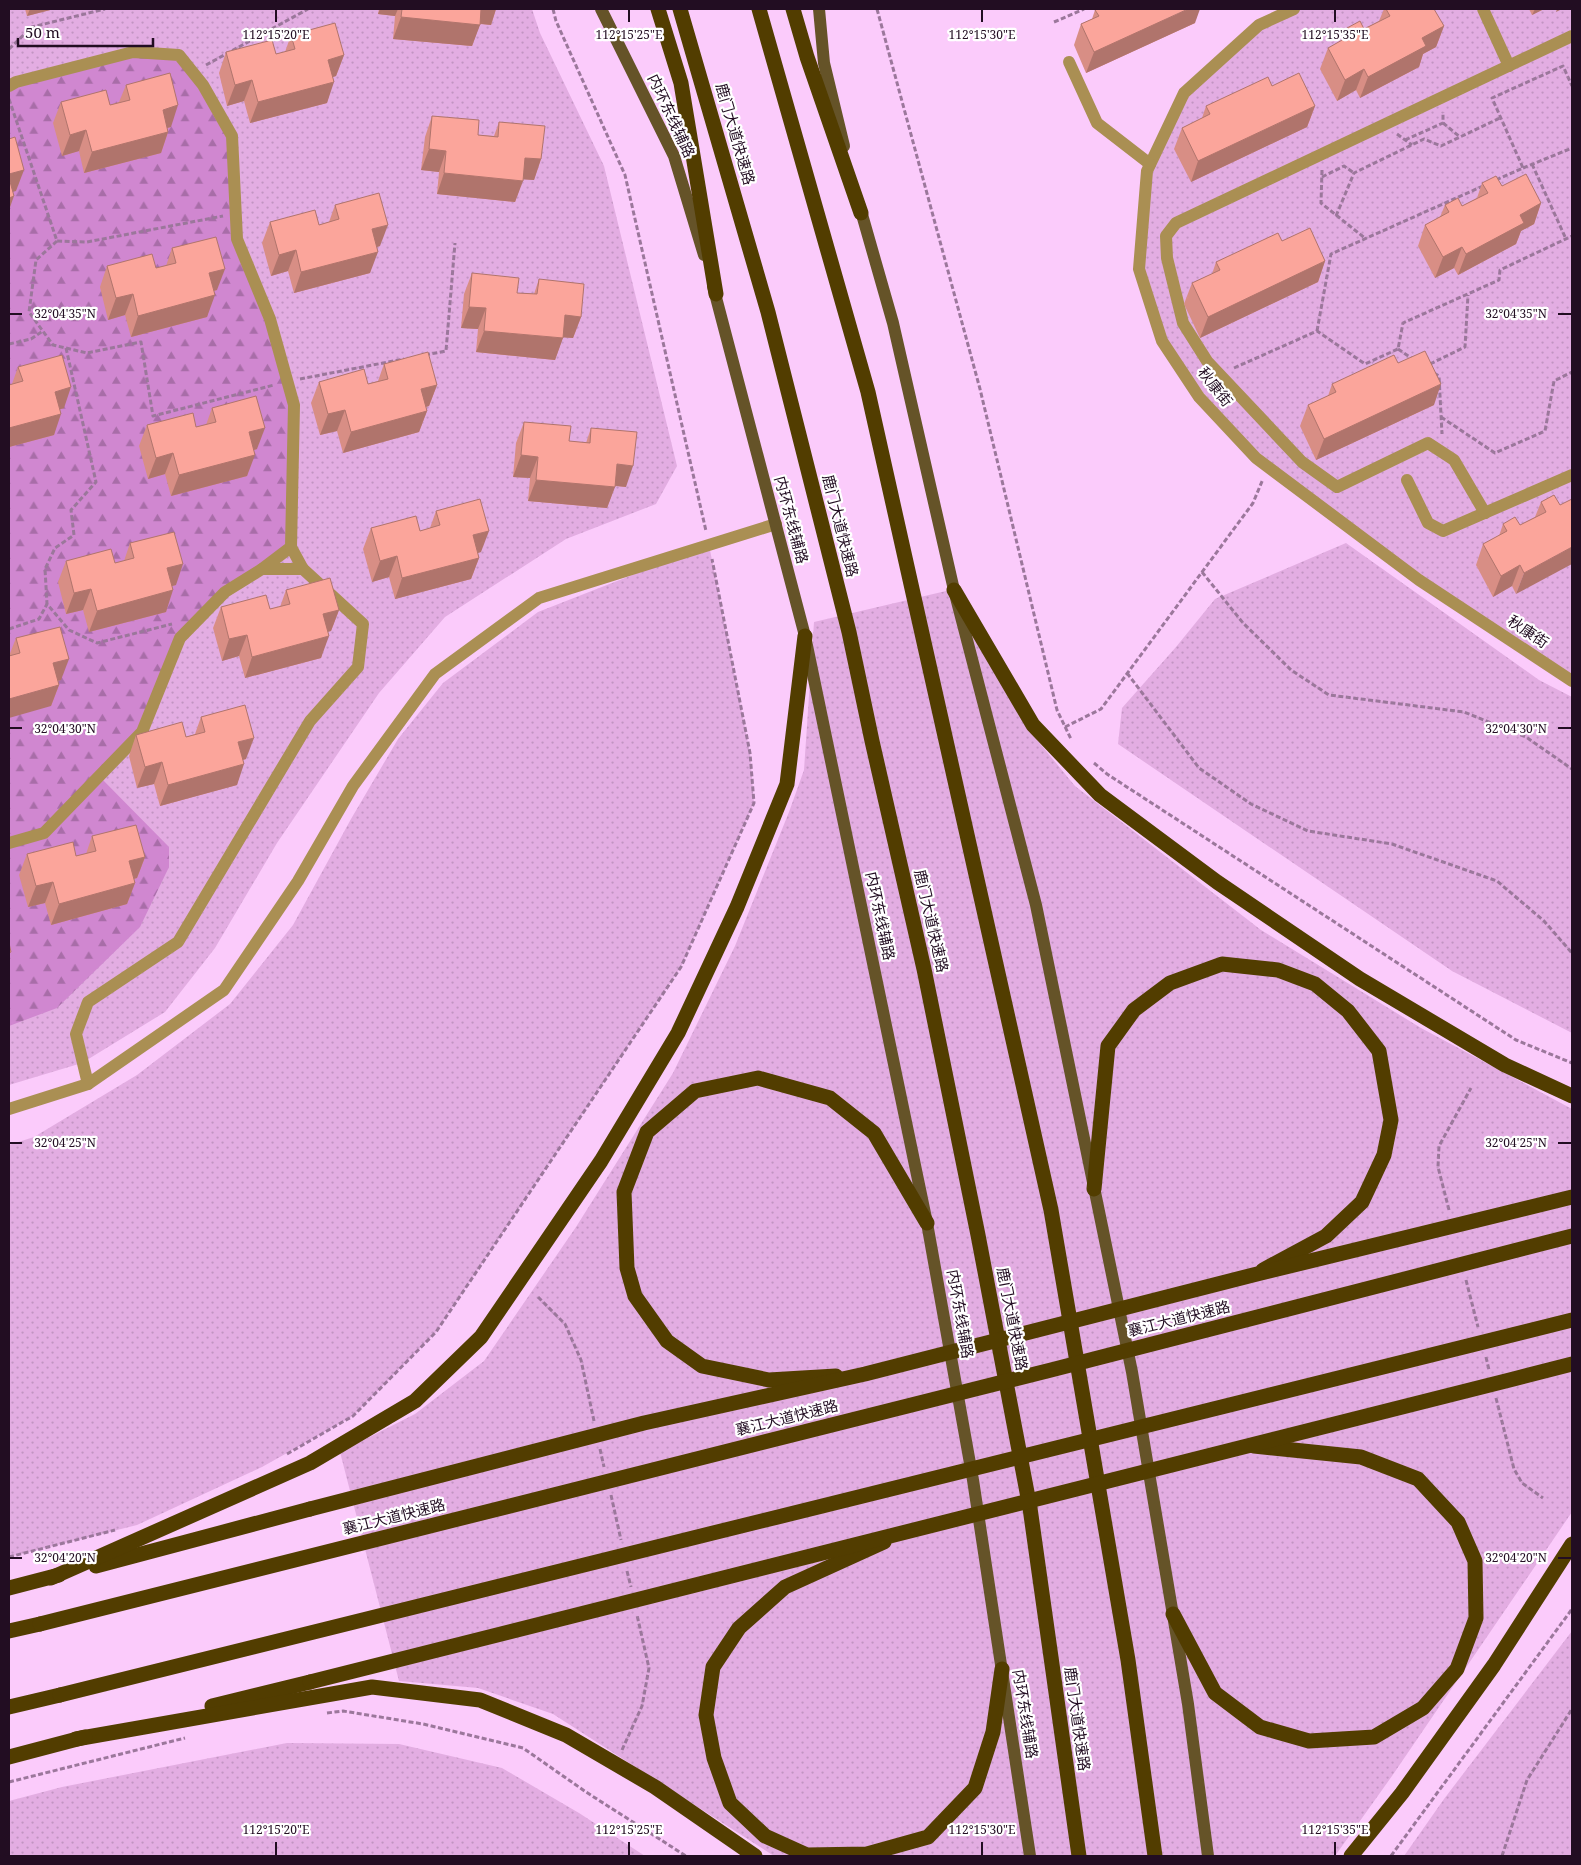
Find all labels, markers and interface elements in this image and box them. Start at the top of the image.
scale bar [18,15,152,47]
text: 50 m [25,22,60,42]
text: 112°15'20"E [243,26,309,43]
text: 112°15'25"E [596,26,662,43]
text: 112°15'30"E [949,26,1015,43]
text: 112°15'35"E [1302,26,1368,43]
street label: 内环东线辅路 [644,71,700,161]
street label: 鹿门大道快速路 [712,80,760,187]
text: 32°04'35"N [34,305,96,322]
text: 32°04'35"N [1485,305,1547,322]
street label: 秋康街 [1194,362,1238,410]
street label: 鹿门大道快速路 [819,472,863,579]
street label: 内环东线辅路 [771,474,813,566]
street label: 秋康街 [1504,610,1553,652]
text: 32°04'30"N [34,720,96,737]
text: 32°04'30"N [1485,720,1547,737]
street label: 鹿门大道快速路 [910,867,954,974]
street label: 内环东线辅路 [862,870,900,962]
text: 32°04'25"N [34,1134,96,1151]
text: 32°04'25"N [1485,1134,1547,1151]
street label: 鹿门大道快速路 [993,1265,1033,1372]
street label: 内环东线辅路 [943,1268,979,1360]
street label: 襄江大道快速路 [1125,1296,1232,1340]
street label: 襄江大道快速路 [733,1395,840,1439]
street label: 襄江大道快速路 [340,1494,447,1538]
text: 32°04'20"N [34,1549,96,1566]
text: 32°04'20"N [1485,1549,1547,1566]
street label: 鹿门大道快速路 [1061,1665,1095,1772]
street label: 内环东线辅路 [1009,1668,1043,1760]
text: 112°15'20"E [243,1821,309,1838]
text: 112°15'25"E [596,1821,662,1838]
text: 112°15'30"E [949,1821,1015,1838]
text: 112°15'35"E [1302,1821,1368,1838]

